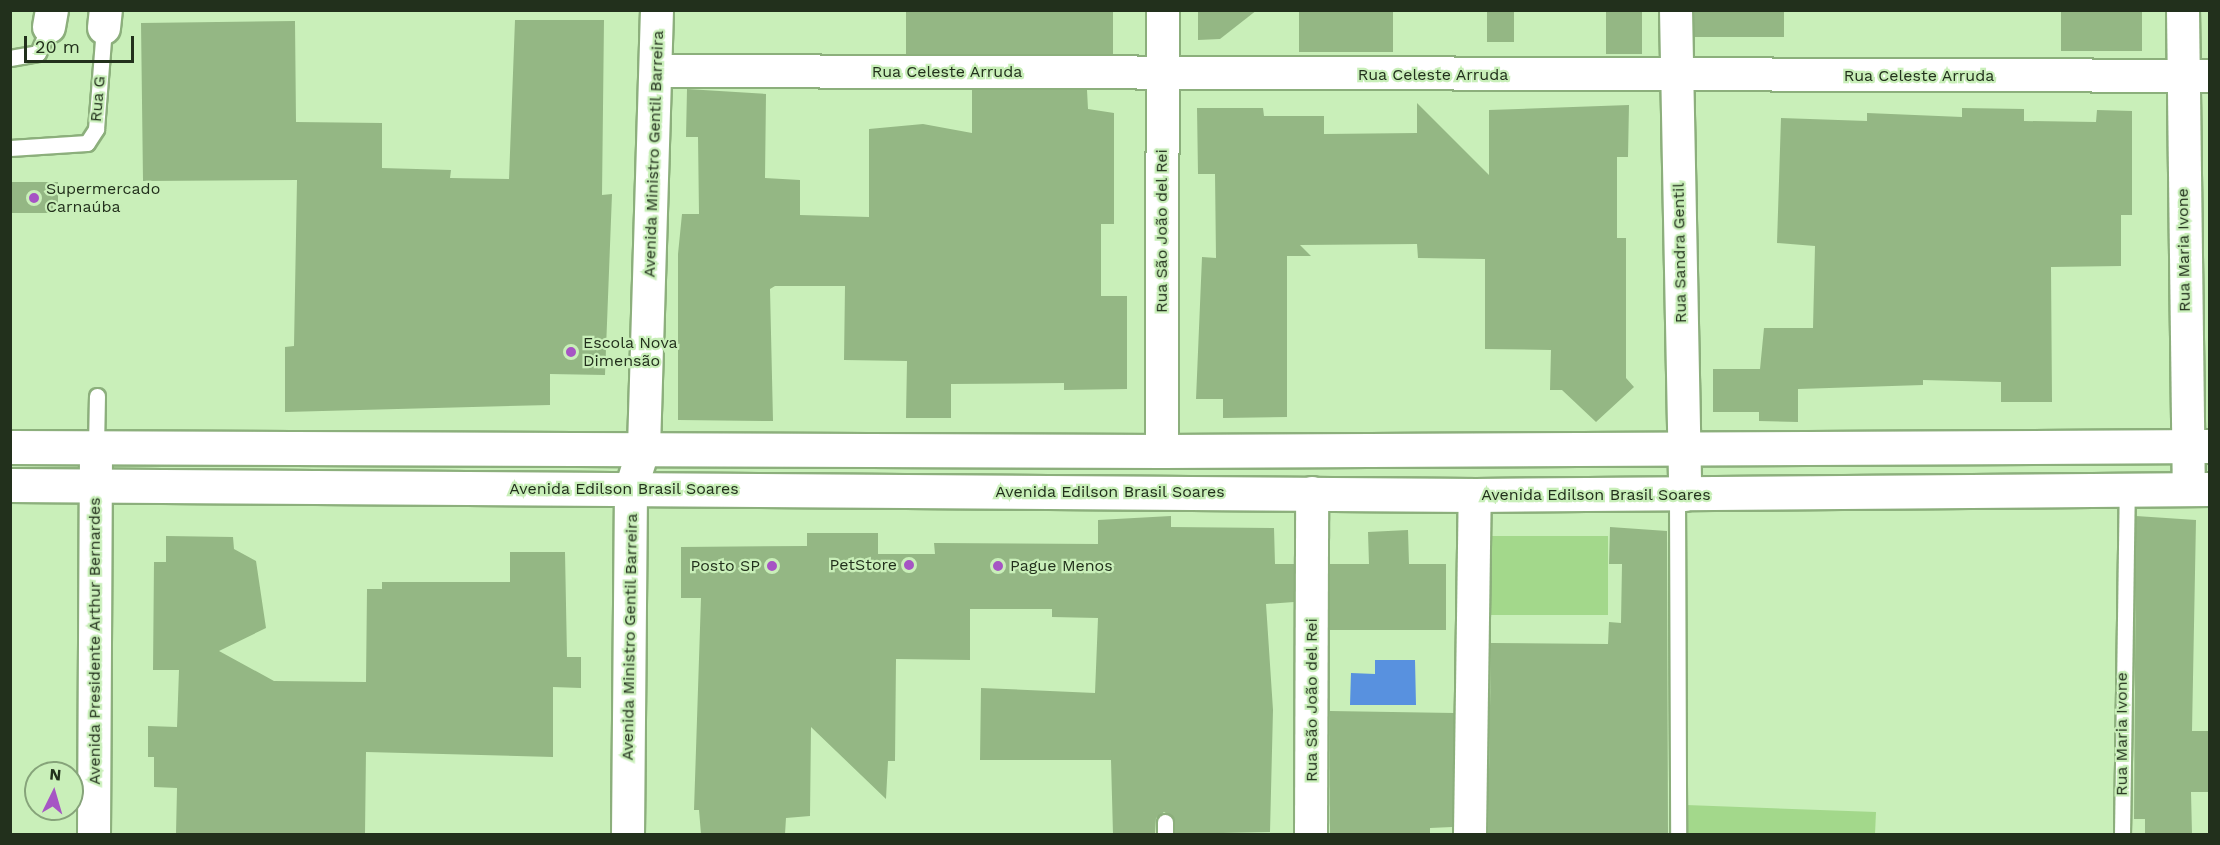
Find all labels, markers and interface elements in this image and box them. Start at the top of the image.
scale bar [27,24,136,62]
street label: Avenida Ministro Gentil Barreira [640,30,668,278]
text: 20 m [35,36,80,57]
street label: Rua Celeste Arruda [871,62,1023,82]
street label: Rua Celeste Arruda [1357,65,1509,85]
street label: Rua Celeste Arruda [1843,66,1995,86]
street label: Rua G [86,75,110,123]
street label: Rua São João del Rei [1152,148,1172,314]
place label: Supermercado Carnaúba [46,179,160,217]
street label: Rua Sandra Gentil [1669,182,1691,324]
street label: Rua Maria Ivone [2173,188,2195,312]
marker: Supermercado Carnaúba [27,191,41,205]
place label: Escola Nova Dimensão [583,333,678,371]
marker: Escola Nova Dimensão [564,345,578,359]
street label: Avenida Edilson Brasil Soares [509,479,739,499]
street label: Avenida Edilson Brasil Soares [995,482,1225,502]
street label: Avenida Edilson Brasil Soares [1481,485,1711,505]
street label: Avenida Presidente Arthur Bernardes [85,497,105,785]
street label: Avenida Ministro Gentil Barreira [618,513,642,761]
place label: PetStore [830,555,897,575]
place label: Posto SP [691,556,760,576]
place label: Pague Menos [1010,556,1113,576]
marker: PetStore [902,558,916,572]
marker: Posto SP [765,559,779,573]
marker: Pague Menos [991,559,1005,573]
street label: Rua São João del Rei [1302,617,1322,783]
street label: Rua Maria Ivone [2112,672,2132,796]
north arrow [24,761,84,821]
text: N [49,765,62,785]

